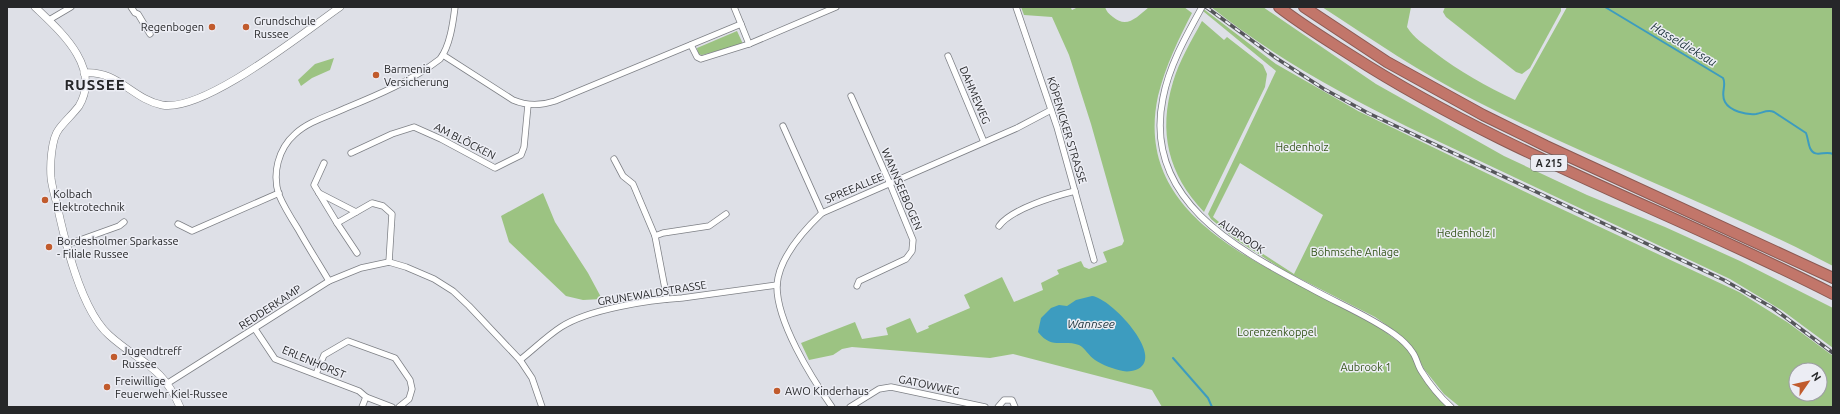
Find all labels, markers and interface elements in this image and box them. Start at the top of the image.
place label: Grundschule Russee [254,15,316,40]
water label: Hasseldieksau [1649,19,1719,69]
place label: Regenbogen [141,21,204,33]
marker: Regenbogen [207,22,217,32]
marker: Grundschule Russee [241,22,251,32]
place label: Barmenia Versicherung [384,63,449,88]
street label: DAHMEWEG [957,64,993,126]
marker: Barmenia Versicherung [371,70,381,80]
street label: KÖPENICKER STRASSE [1045,75,1089,185]
district label: RUSSEE [64,76,126,93]
street label: AM BLÖCKEN [432,120,498,162]
park label: Hedenholz [1275,141,1329,153]
street label: WANNSEEBOGEN [879,146,925,232]
road number: A 215 [1531,155,1567,171]
street label: SPREEALLEE [823,170,885,206]
place label: Kolbach Elektrotechnik [53,188,125,213]
marker: Kolbach Elektrotechnik [40,195,50,205]
street label: AUBROOK [1217,216,1267,256]
park label: Hedenholz I [1437,227,1495,239]
place label: Bordesholmer Sparkasse - Filiale Russee [57,235,179,260]
marker: Bordesholmer Sparkasse - Filiale Russee [44,242,54,252]
park label: Böhmsche Anlage [1311,246,1399,258]
street label: GRUNEWALDSTRASSE [597,278,707,308]
street label: REDDERKAMP [237,282,304,332]
water label: Wannsee [1067,317,1115,330]
park label: Lorenzenkoppel [1237,326,1317,338]
street label: ERLENHORST [281,343,347,381]
place label: Jugendtreff Russee [122,345,182,370]
marker: Jugendtreff Russee [109,352,119,362]
park label: Aubrook 1 [1340,361,1392,373]
north arrow [1788,362,1828,402]
text: N [1809,370,1824,383]
street label: GATOWWEG [897,373,961,397]
place label: Freiwillige Feuerwehr Kiel-Russee [115,375,228,400]
marker: Freiwillige Feuerwehr Kiel-Russee [102,382,112,392]
place label: AWO Kinderhaus [785,385,869,397]
marker: AWO Kinderhaus [772,386,782,396]

